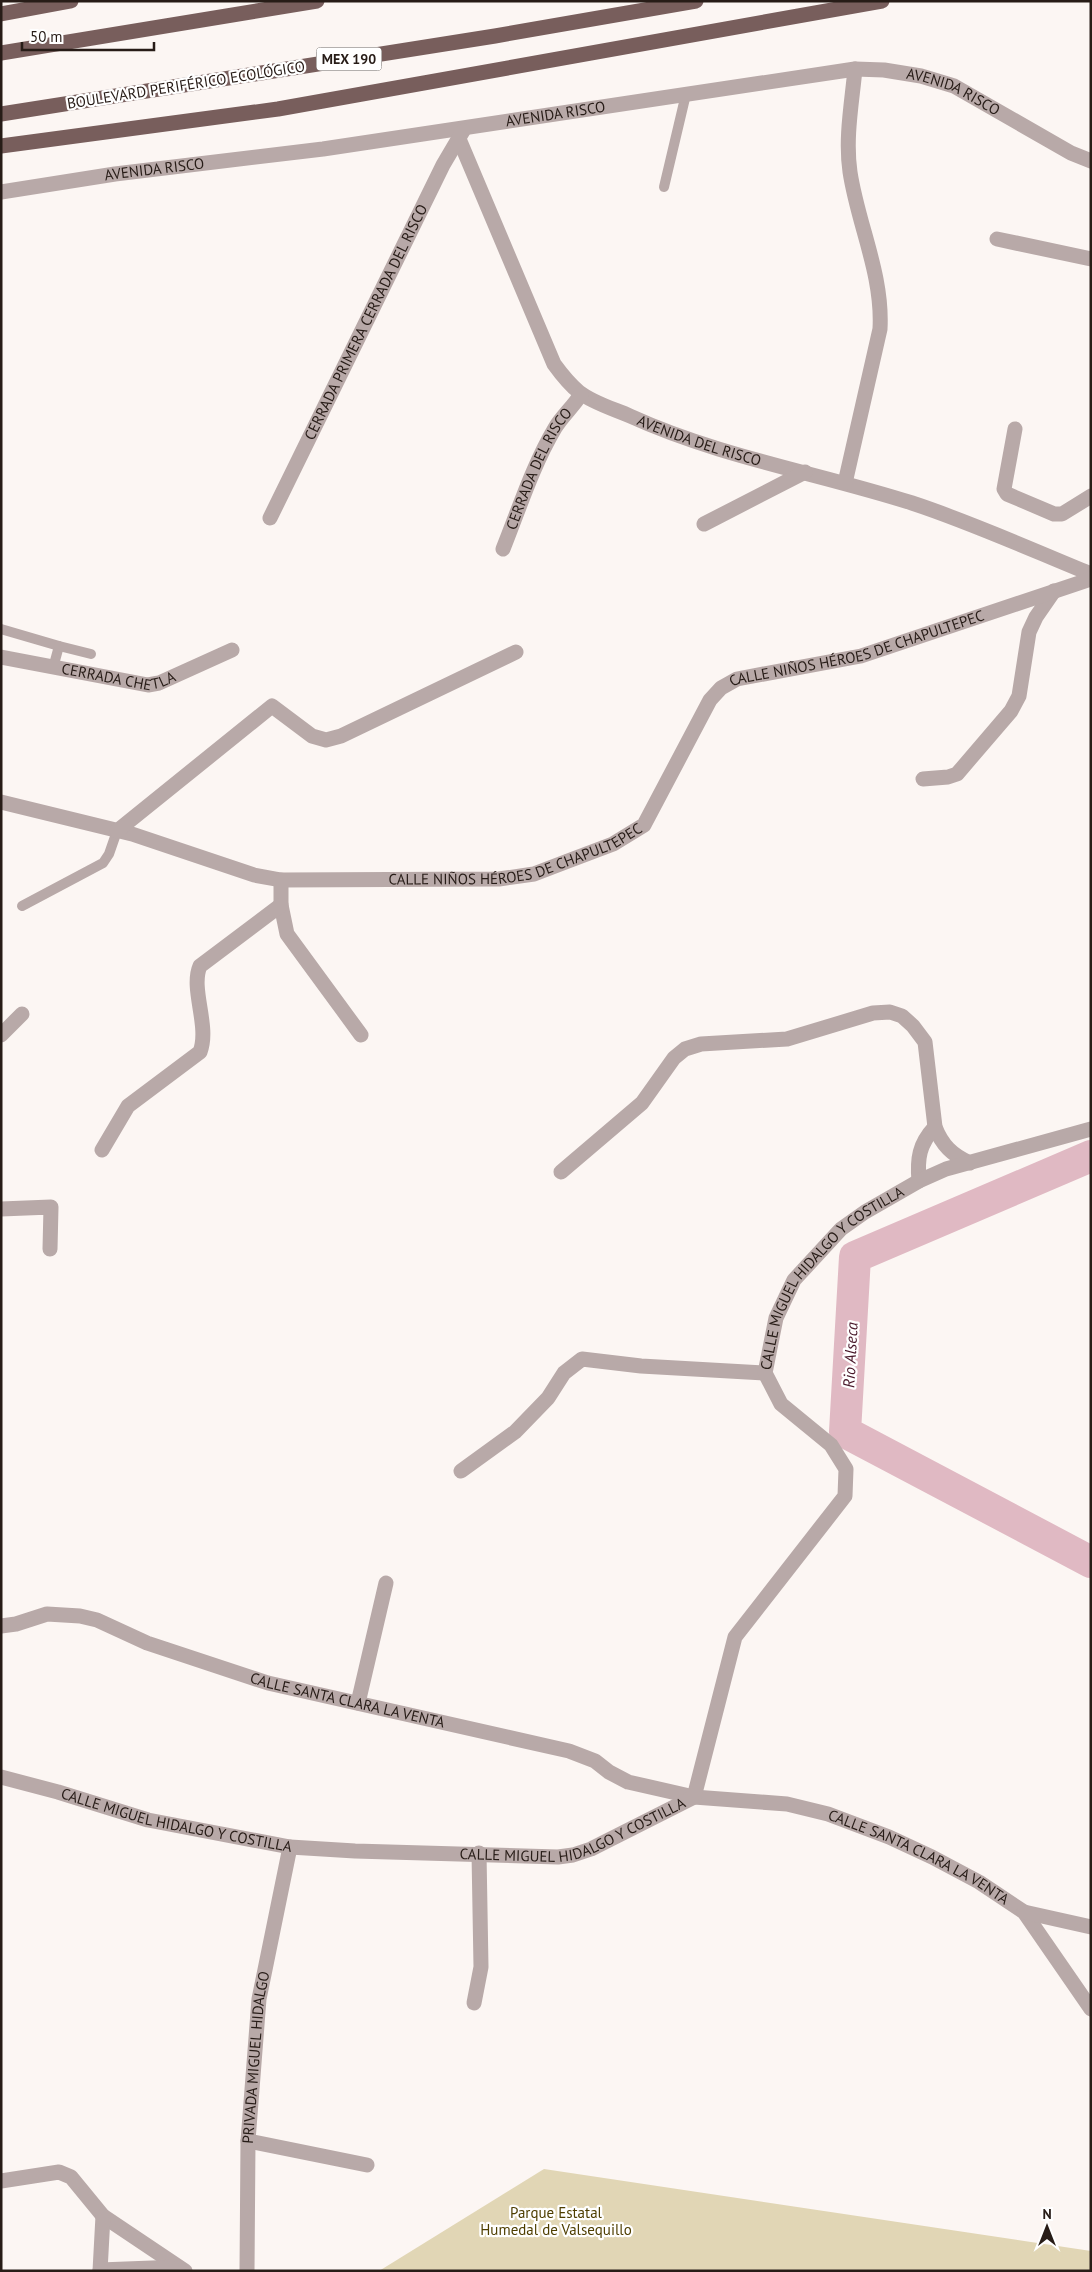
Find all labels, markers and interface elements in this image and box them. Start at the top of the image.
scale bar [22,20,155,52]
text: 50 m [30,27,63,46]
road number: MEX 190 [316,48,382,70]
street label: BOULEVARD PERIFÉRICO ECOLÓGICO [66,56,306,113]
street label: AVENIDA RISCO [905,64,1004,119]
street label: AVENIDA RISCO [504,97,607,130]
street label: AVENIDA RISCO [103,153,205,185]
street label: CERRADA PRIMERA CERRADA DEL RISCO [300,201,431,443]
street label: CERRADA DEL RISCO [501,403,576,532]
street label: AVENIDA DEL RISCO [635,410,763,470]
street label: CALLE NIÑOS HÉROES DE CHAPULTEPEC [725,606,986,691]
street label: CERRADA CHETLA [60,659,179,694]
street label: CALLE NIÑOS HÉROES DE CHAPULTEPEC [388,818,645,889]
street label: CALLE MIGUEL HIDALGO Y COSTILLA [756,1182,907,1372]
water label: Rio Alseca [838,1321,862,1388]
street label: CALLE SANTA CLARA LA VENTA [248,1668,447,1732]
street label: CALLE MIGUEL HIDALGO Y COSTILLA [59,1784,294,1856]
street label: CALLE MIGUEL HIDALGO Y COSTILLA [459,1793,688,1866]
street label: CALLE SANTA CLARA LA VENTA [826,1805,1013,1909]
street label: PRIVADA MIGUEL HIDALGO [238,1969,273,2144]
north arrow [1022,2202,1072,2252]
park label: Parque Estatal Humedal de Valsequillo [480,2203,632,2239]
text: N [1042,2205,1052,2223]

